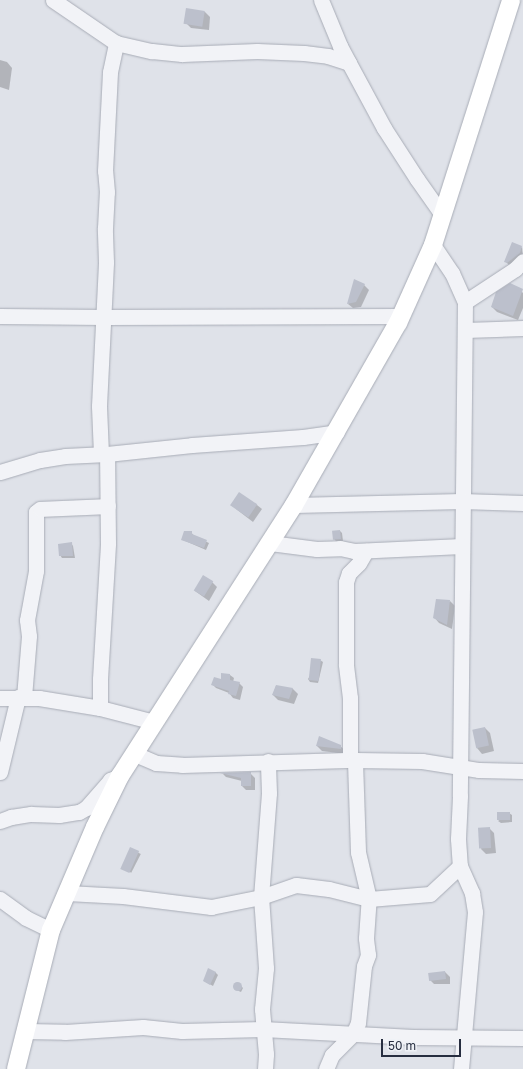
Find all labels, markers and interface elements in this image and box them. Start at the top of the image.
scale bar [383,1031,463,1057]
text: 50 m [388,1038,416,1053]

